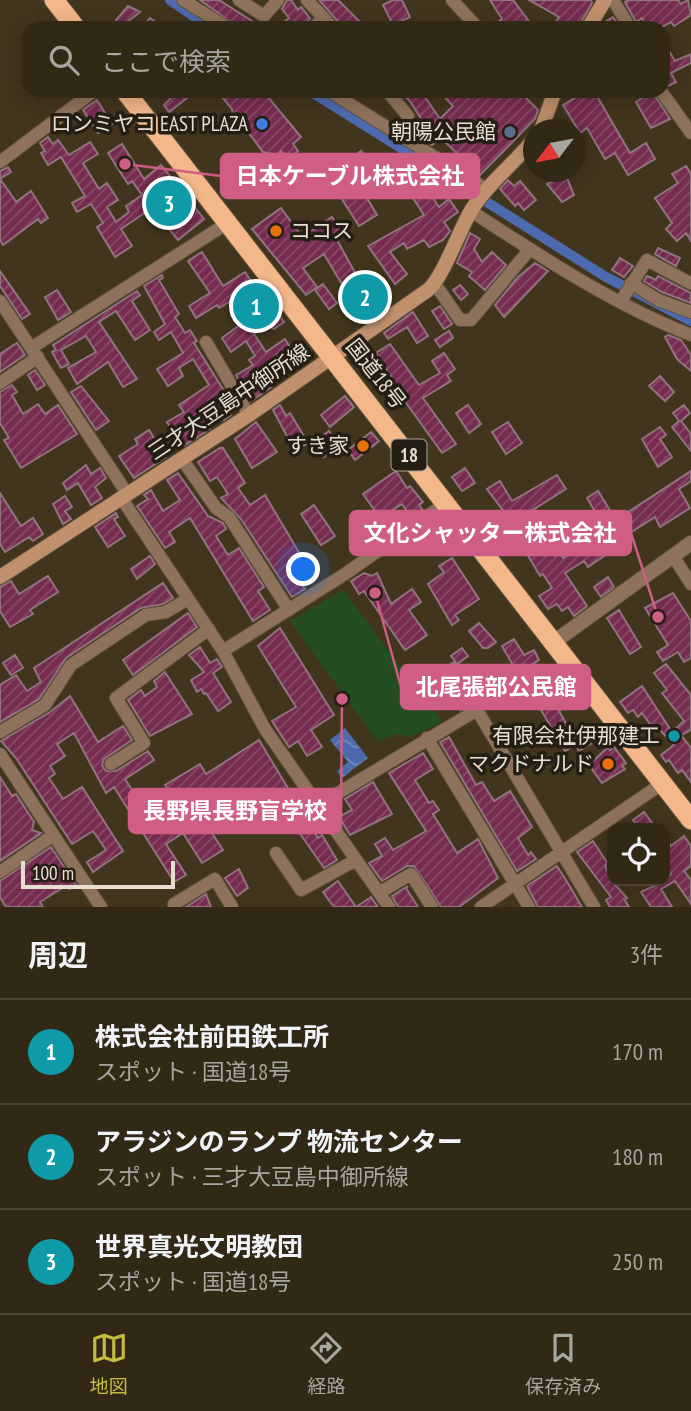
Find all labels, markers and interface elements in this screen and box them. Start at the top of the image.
search box [21,21,670,98]
icon: search [45,41,83,79]
text: ここで検索 [101,45,231,78]
place label: ロンミヤコ EAST PLAZA [51,110,248,137]
marker: ロンミヤコ EAST PLAZA [254,116,270,132]
place label: 朝陽公民館 [391,118,496,145]
north arrow [523,119,586,182]
marker: 朝陽公民館 [502,124,518,140]
callout: 日本ケーブル株式会社 [221,154,479,198]
text: 日本ケーブル株式会社 [236,161,464,190]
pin: 3 [146,177,192,229]
place label: ココス [290,217,353,244]
marker: ココス [268,223,284,239]
pin: 2 [342,271,388,323]
pin: 1 [233,280,279,332]
street label: 国道18号 [341,333,412,414]
street label: 三才大豆島中御所線 [143,338,315,466]
place label: すき家 [286,432,349,459]
marker: すき家 [355,438,371,454]
road number: 18 [392,440,426,470]
callout: 文化シャッター株式会社 [350,511,631,555]
text: 文化シャッター株式会社 [364,518,617,547]
your location [286,552,320,586]
callout: 北尾張部公民館 [401,665,590,709]
text: 北尾張部公民館 [416,672,577,701]
place label: 有限会社伊那建工 [492,722,660,749]
marker: 有限会社伊那建工 [666,728,682,744]
place label: マクドナルド [468,750,594,777]
marker: マクドナルド [600,756,616,772]
callout: 長野県長野盲学校 [129,789,341,833]
text: 長野県長野盲学校 [143,796,327,825]
map controls [607,823,670,886]
button: locate [607,823,670,886]
scale bar [21,858,175,890]
text: 100 m [32,861,74,885]
text: 周辺 [28,935,88,974]
text: 3件 [630,940,663,969]
text: 株式会社前田鉄工所 [95,1020,329,1053]
text: 1 [46,1037,57,1066]
text: 170 m [612,1037,663,1066]
text: スポット · 国道18号 [95,1057,291,1086]
text: アラジンのランプ 物流センター [95,1125,463,1158]
text: 2 [46,1142,57,1171]
text: 180 m [612,1142,663,1171]
text: スポット · 三才大豆島中御所線 [95,1162,409,1191]
text: 世界真光文明教団 [95,1230,303,1263]
text: 3 [46,1247,57,1276]
text: 250 m [612,1247,663,1276]
text: スポット · 国道18号 [95,1267,291,1296]
tab: 地図 [90,1329,128,1398]
tab: 経路 [307,1329,345,1398]
tab: 保存済み [525,1329,601,1398]

